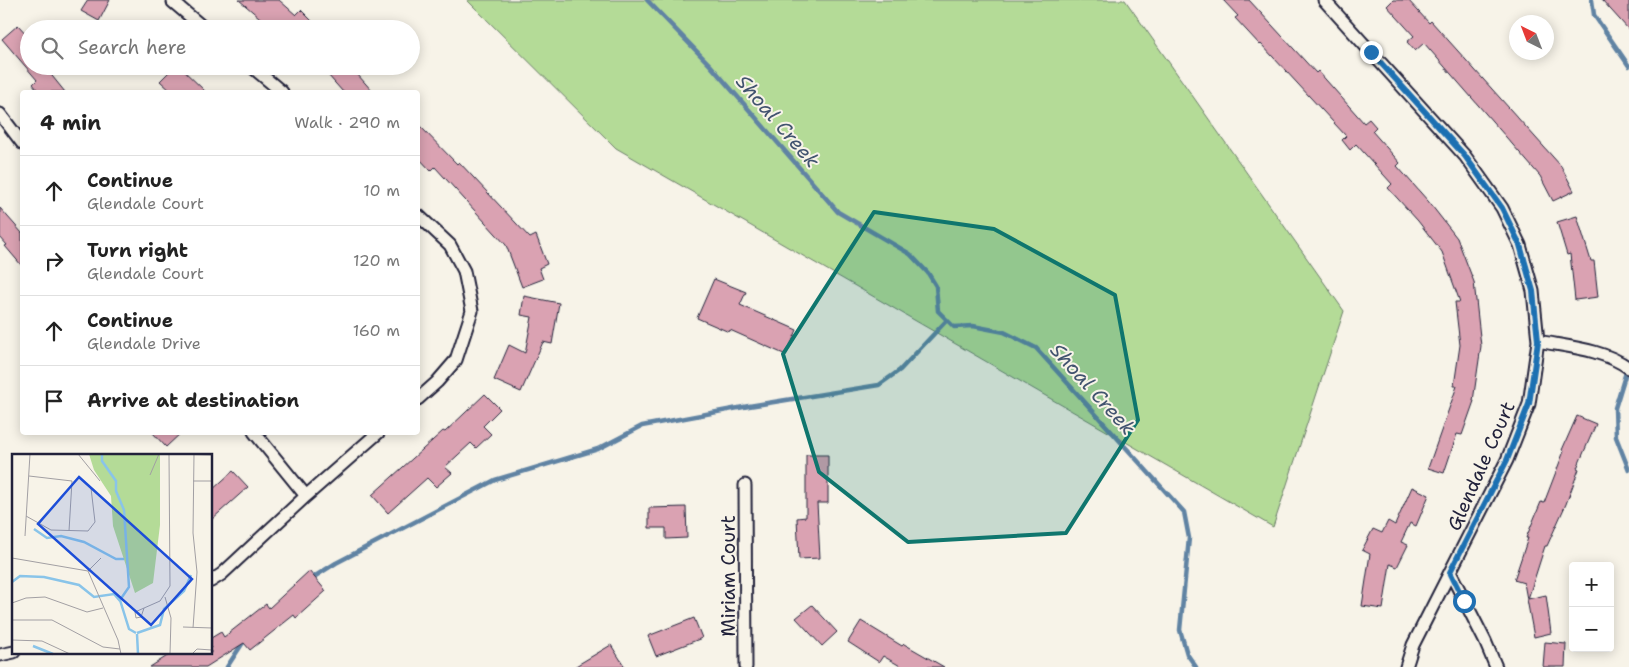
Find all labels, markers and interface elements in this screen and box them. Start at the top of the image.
north arrow [1509,15,1554,60]
search box [20,20,420,75]
icon: search [38,34,66,62]
text: Search here [78,35,187,60]
route end [1360,41,1383,64]
water label: Shoal Creek [730,69,826,173]
text: 4 min [40,109,101,137]
text: Walk · 290 m [294,112,400,133]
text: Continue [87,168,173,193]
icon: ahead [40,177,68,205]
text: 10 m [363,180,400,201]
text: Glendale Court [87,193,204,214]
text: Turn right [87,238,188,263]
icon: right [40,247,68,275]
text: 120 m [353,250,400,271]
text: Glendale Court [87,263,204,284]
text: Continue [87,308,173,333]
icon: ahead [40,317,68,345]
text: 160 m [353,320,400,341]
text: Glendale Drive [87,333,201,354]
water label: Shoal Creek [1045,337,1142,441]
icon: arrive [40,387,68,415]
text: Arrive at destination [87,388,299,413]
street label: Glendale Court [1441,397,1521,535]
inset map [12,454,212,654]
street label: Miriam Court [716,515,741,637]
map controls [1569,562,1614,652]
button: + [1569,562,1614,607]
route start [1453,590,1476,613]
button: − [1569,607,1614,652]

